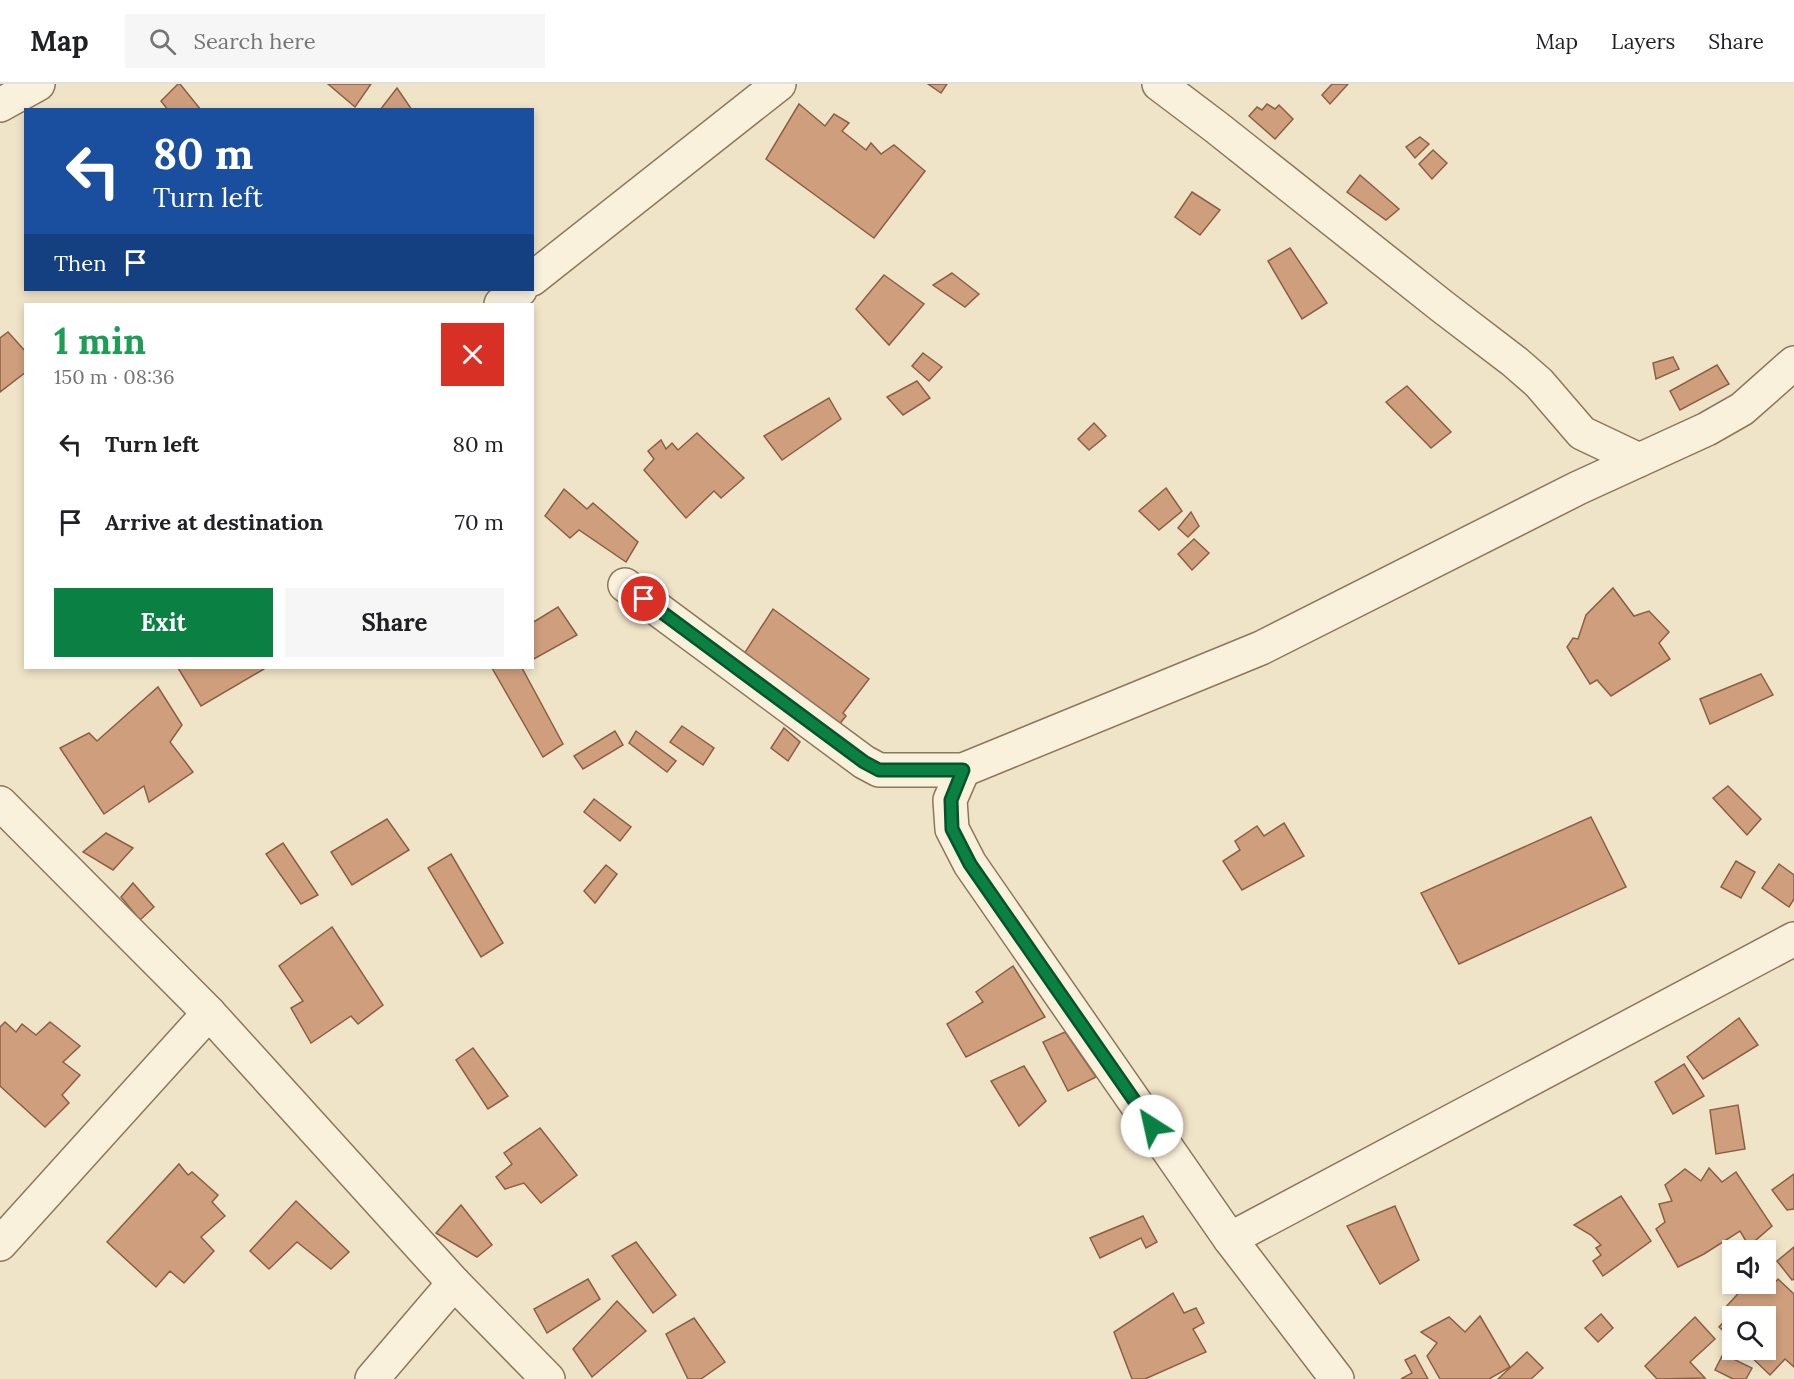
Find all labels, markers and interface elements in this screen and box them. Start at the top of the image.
search box [125,14,545,68]
text: Map [30,23,89,59]
icon: search [146,25,179,58]
text: Search here [194,27,316,55]
text: Map [1535,28,1578,55]
text: Layers [1611,28,1675,55]
text: Share [1708,28,1764,55]
text: 80 m [153,127,253,181]
icon: left [54,132,132,210]
text: Turn left [153,180,263,214]
icon: arrive [119,246,152,279]
text: Then [54,249,107,277]
text: 1 min [54,318,146,364]
button: close [441,323,504,386]
text: 150 m · 08:36 [54,364,175,389]
icon: left [54,428,87,461]
text: Turn left [105,430,199,458]
text: 80 m [453,430,504,458]
icon: arrive [54,506,87,539]
text: Arrive at destination [105,508,323,536]
text: 70 m [455,508,504,536]
pin [618,573,669,624]
icon: arrive [627,582,660,615]
button: Exit [54,588,273,657]
button: Share [285,588,504,657]
position arrow [1120,1094,1184,1158]
map controls [1722,1240,1776,1360]
button: sound [1722,1240,1776,1294]
button: search [1722,1306,1776,1360]

